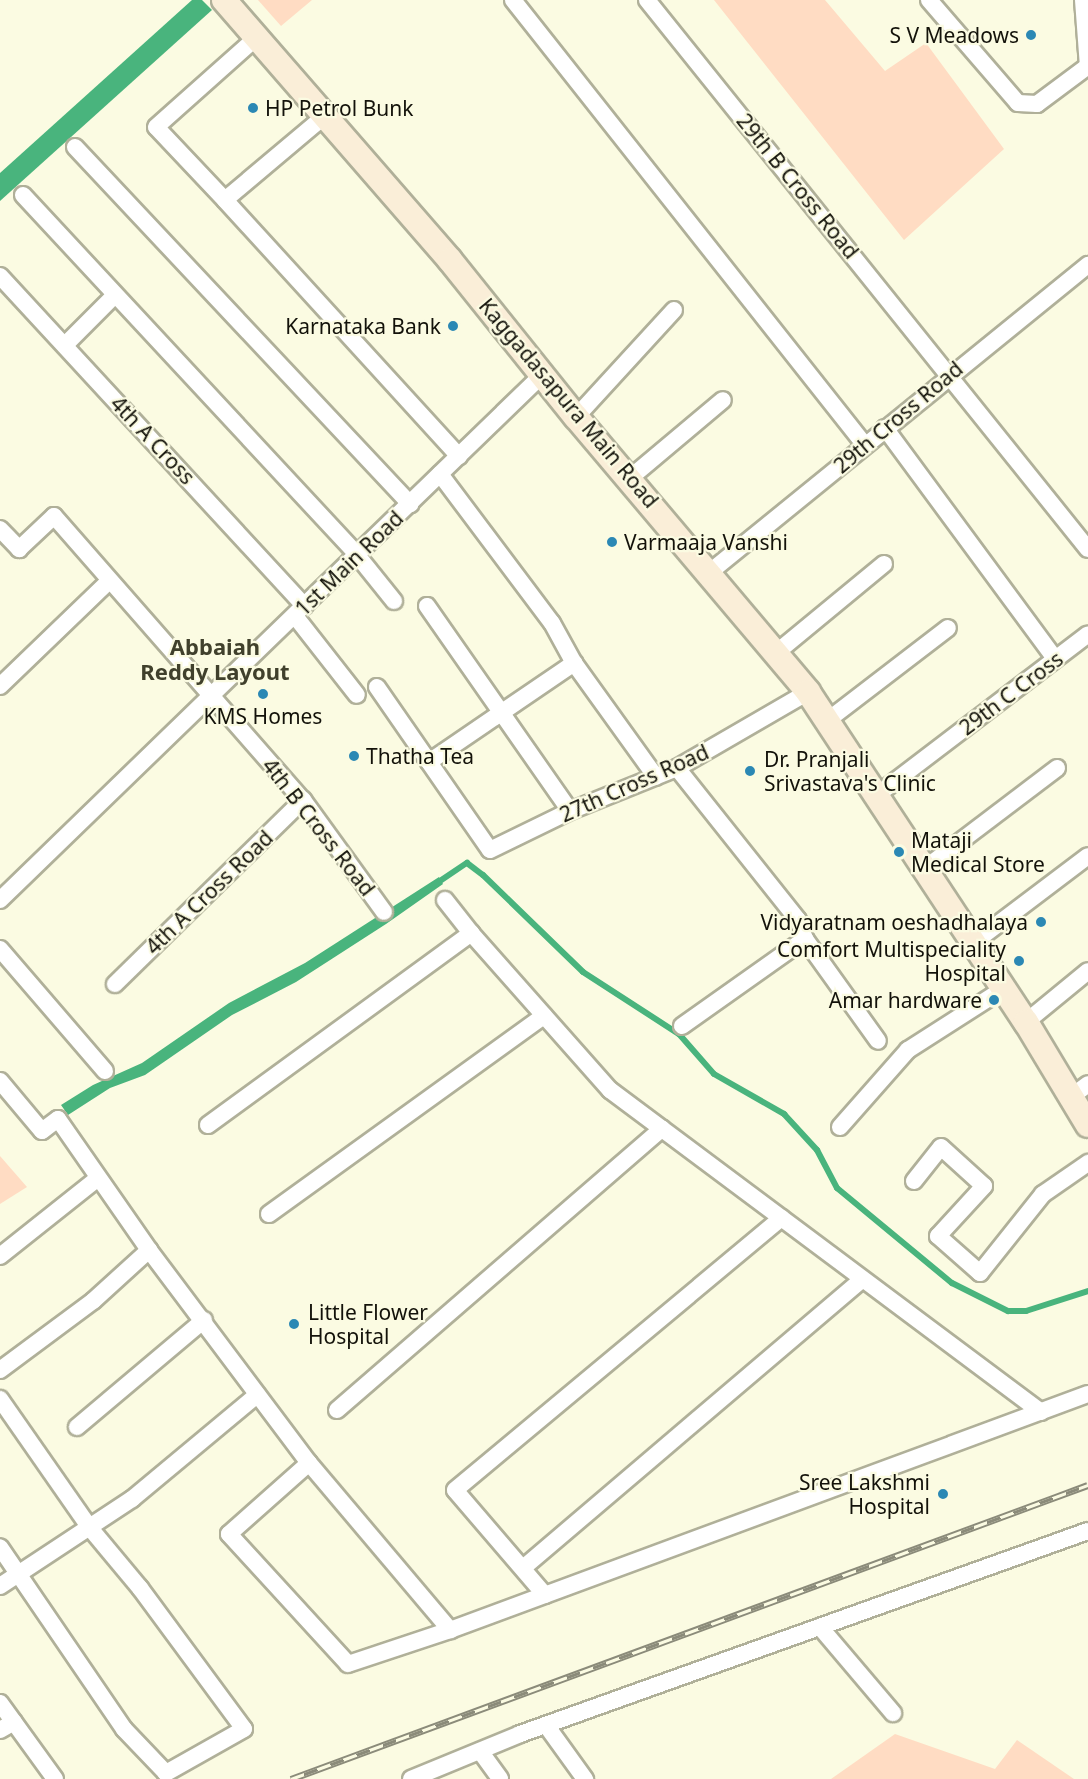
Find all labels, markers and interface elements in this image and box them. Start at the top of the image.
place label: S V Meadows [890,22,1019,48]
marker: S V Meadows [1024,28,1038,42]
place label: HP Petrol Bunk [265,95,414,121]
marker: HP Petrol Bunk [246,101,260,115]
street label: 29th B Cross Road [732,108,864,264]
street label: Kaggadasapura Main Road [474,293,664,513]
place label: Karnataka Bank [285,313,441,339]
marker: Karnataka Bank [446,319,460,333]
street label: 29th Cross Road [828,356,968,478]
street label: 4th A Cross [106,391,200,489]
street label: 1st Main Road [290,505,408,621]
place label: Varmaaja Vanshi [624,529,788,555]
marker: Varmaaja Vanshi [605,535,619,549]
district label: Abbaiah Reddy Layout [140,633,290,684]
street label: 29th C Cross [954,646,1068,740]
marker: KMS Homes [256,687,270,701]
place label: KMS Homes [204,703,322,729]
street label: 27th Cross Road [556,739,712,827]
place label: Thatha Tea [366,743,474,769]
place label: Dr. Pranjali Srivastava's Clinic [764,746,936,796]
marker: Thatha Tea [347,749,361,763]
street label: 4th B Cross Road [258,753,380,901]
marker: Dr. Pranjali Srivastava's Clinic [741,762,759,780]
street label: 4th A Cross Road [140,825,278,959]
place label: Mataji Medical Store [911,827,1045,877]
marker: Mataji Medical Store [892,845,906,859]
place label: Vidyaratnam oeshadhalaya [760,909,1028,935]
marker: Vidyaratnam oeshadhalaya [1032,913,1050,931]
place label: Comfort Multispeciality Hospital [777,936,1006,986]
marker: Comfort Multispeciality Hospital [1010,952,1028,970]
place label: Amar hardware [829,987,982,1013]
marker: Amar hardware [987,993,1001,1007]
place label: Little Flower Hospital [308,1299,428,1349]
marker: Little Flower Hospital [285,1315,303,1333]
place label: Sree Lakshmi Hospital [799,1469,930,1519]
marker: Sree Lakshmi Hospital [934,1485,952,1503]

